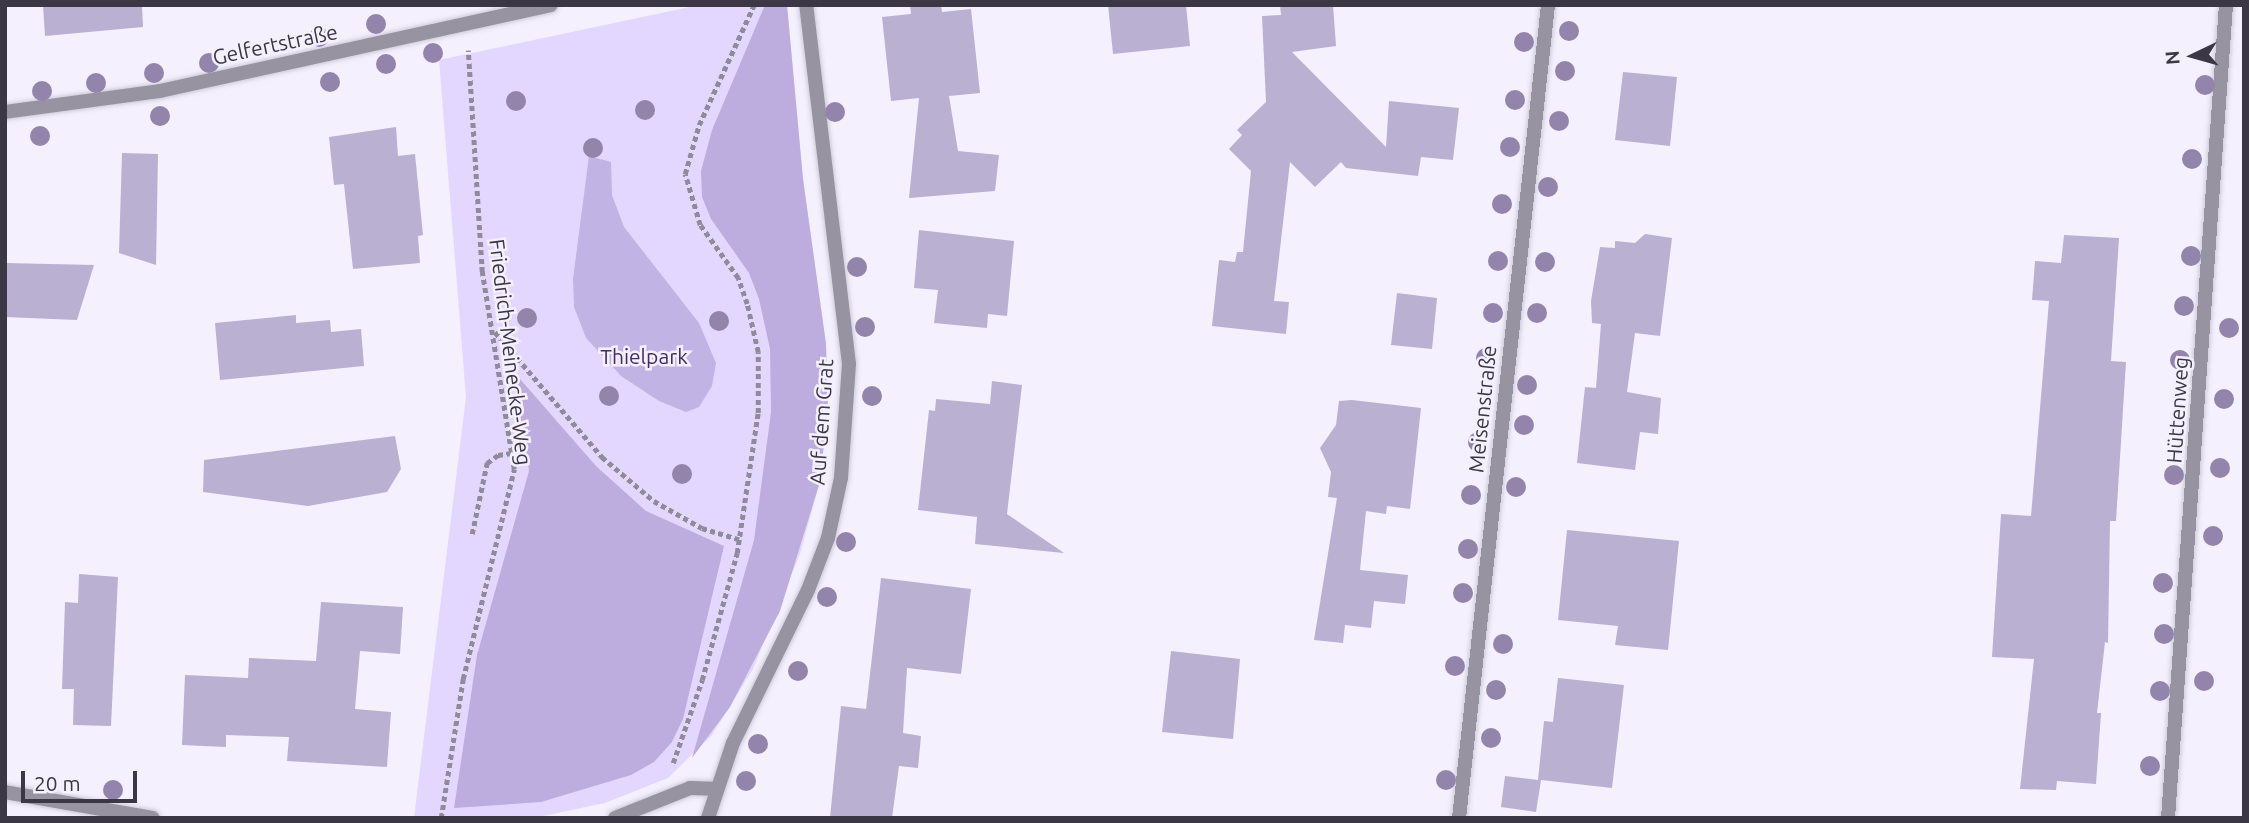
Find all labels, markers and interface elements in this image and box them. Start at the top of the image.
street label: Gelfertstraße [210,18,340,70]
north arrow [2158,21,2228,91]
text: N [2161,50,2184,66]
street label: Friedrich-Meinecke-Weg [485,238,537,466]
park label: Thielpark [600,343,688,369]
street label: Meisenstraße [1463,344,1501,474]
street label: Hüttenweg [2161,356,2193,464]
street label: Auf dem Grat [804,358,838,486]
scale bar [24,756,140,800]
text: 20 m [34,771,81,795]

